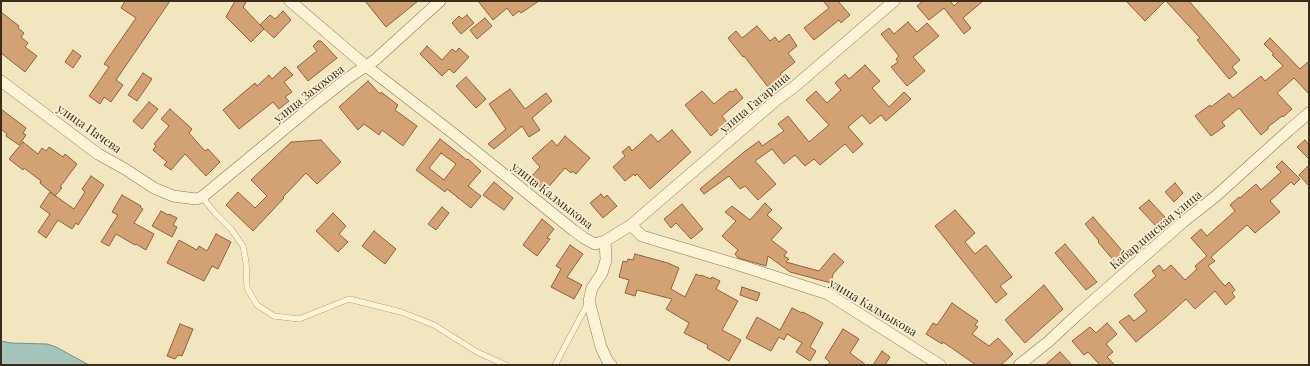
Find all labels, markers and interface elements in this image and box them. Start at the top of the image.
street label: улица Захохова [271,62,347,126]
street label: улица Гагарина [717,70,793,136]
street label: улица Пачева [54,101,124,157]
street label: улица Калмыкова [508,160,596,232]
street label: Кабардинская улица [1107,187,1205,273]
street label: улица Калмыкова [827,276,919,340]

